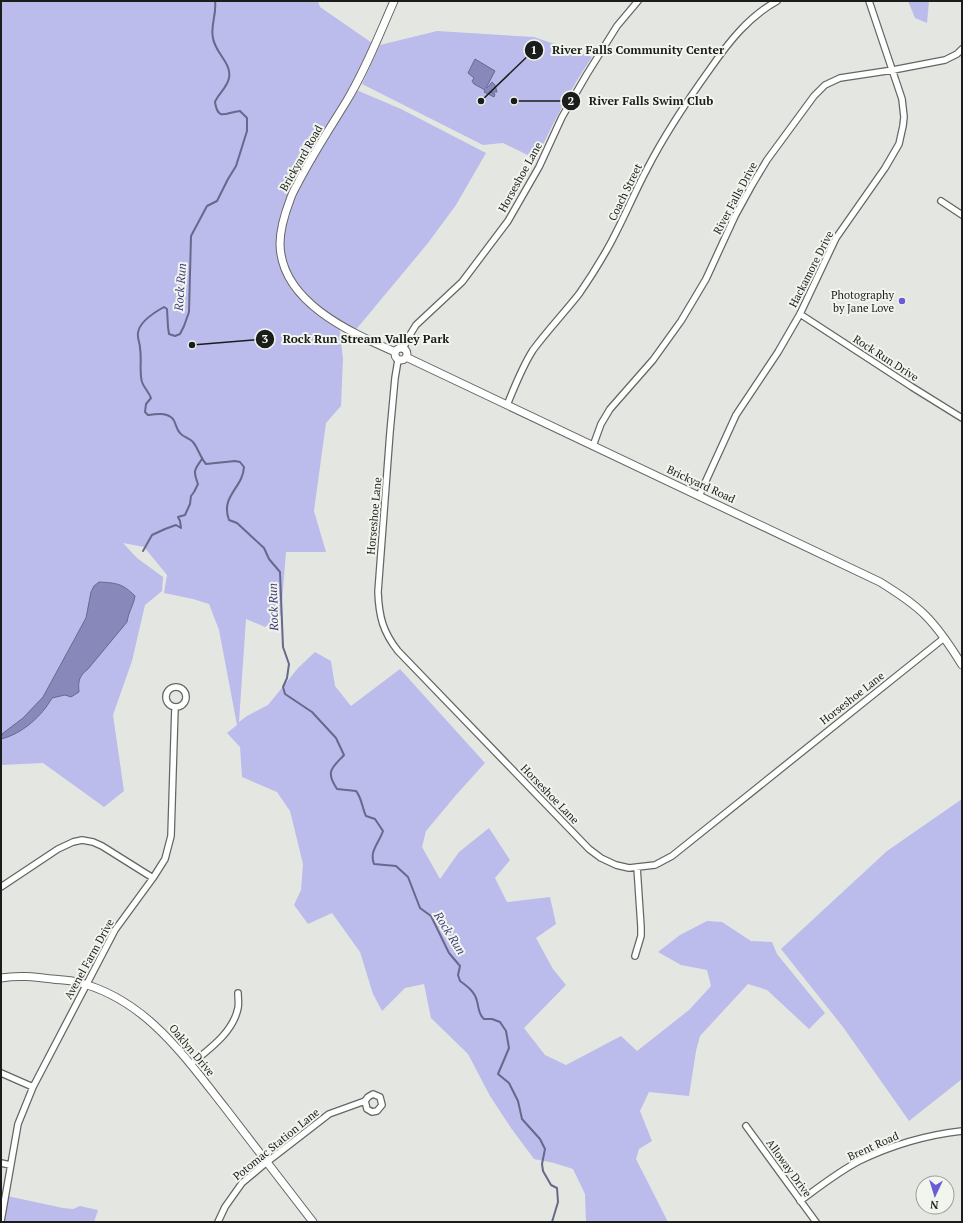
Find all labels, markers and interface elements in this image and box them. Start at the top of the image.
callout: River Falls Community Center [524,38,732,62]
text: 1 [531,42,537,57]
text: River Falls Community Center [552,42,725,57]
callout: River Falls Swim Club [561,89,721,113]
text: 2 [568,93,575,108]
text: River Falls Swim Club [589,93,713,108]
street label: Brickyard Road [276,123,326,193]
street label: Horseshoe Lane [495,139,545,214]
street label: River Falls Drive [710,159,760,237]
street label: Coach Street [605,161,645,223]
street label: Hackamore Drive [786,228,837,310]
water label: Rock Run [171,263,189,312]
place label: Photography by Jane Love [831,288,894,315]
marker: Photography by Jane Love [897,296,907,306]
callout: Rock Run Stream Valley Park [255,327,458,351]
text: 3 [262,331,269,346]
text: Rock Run Stream Valley Park [283,331,449,346]
street label: Rock Run Drive [851,332,922,385]
street label: Brickyard Road [665,462,737,506]
street label: Horseshoe Lane [364,476,384,555]
water label: Rock Run [265,583,281,632]
street label: Horseshoe Lane [817,668,887,727]
street label: Horseshoe Lane [518,761,582,827]
water label: Rock Run [430,908,469,957]
street label: Avenel Farm Drive [61,916,117,1002]
street label: Oaklyn Drive [166,1021,218,1079]
street label: Potomac Station Lane [230,1105,322,1183]
street label: Brent Road [845,1129,901,1163]
street label: Alloway Drive [763,1136,815,1200]
north arrow [915,1175,955,1215]
text: N [929,1198,939,1212]

